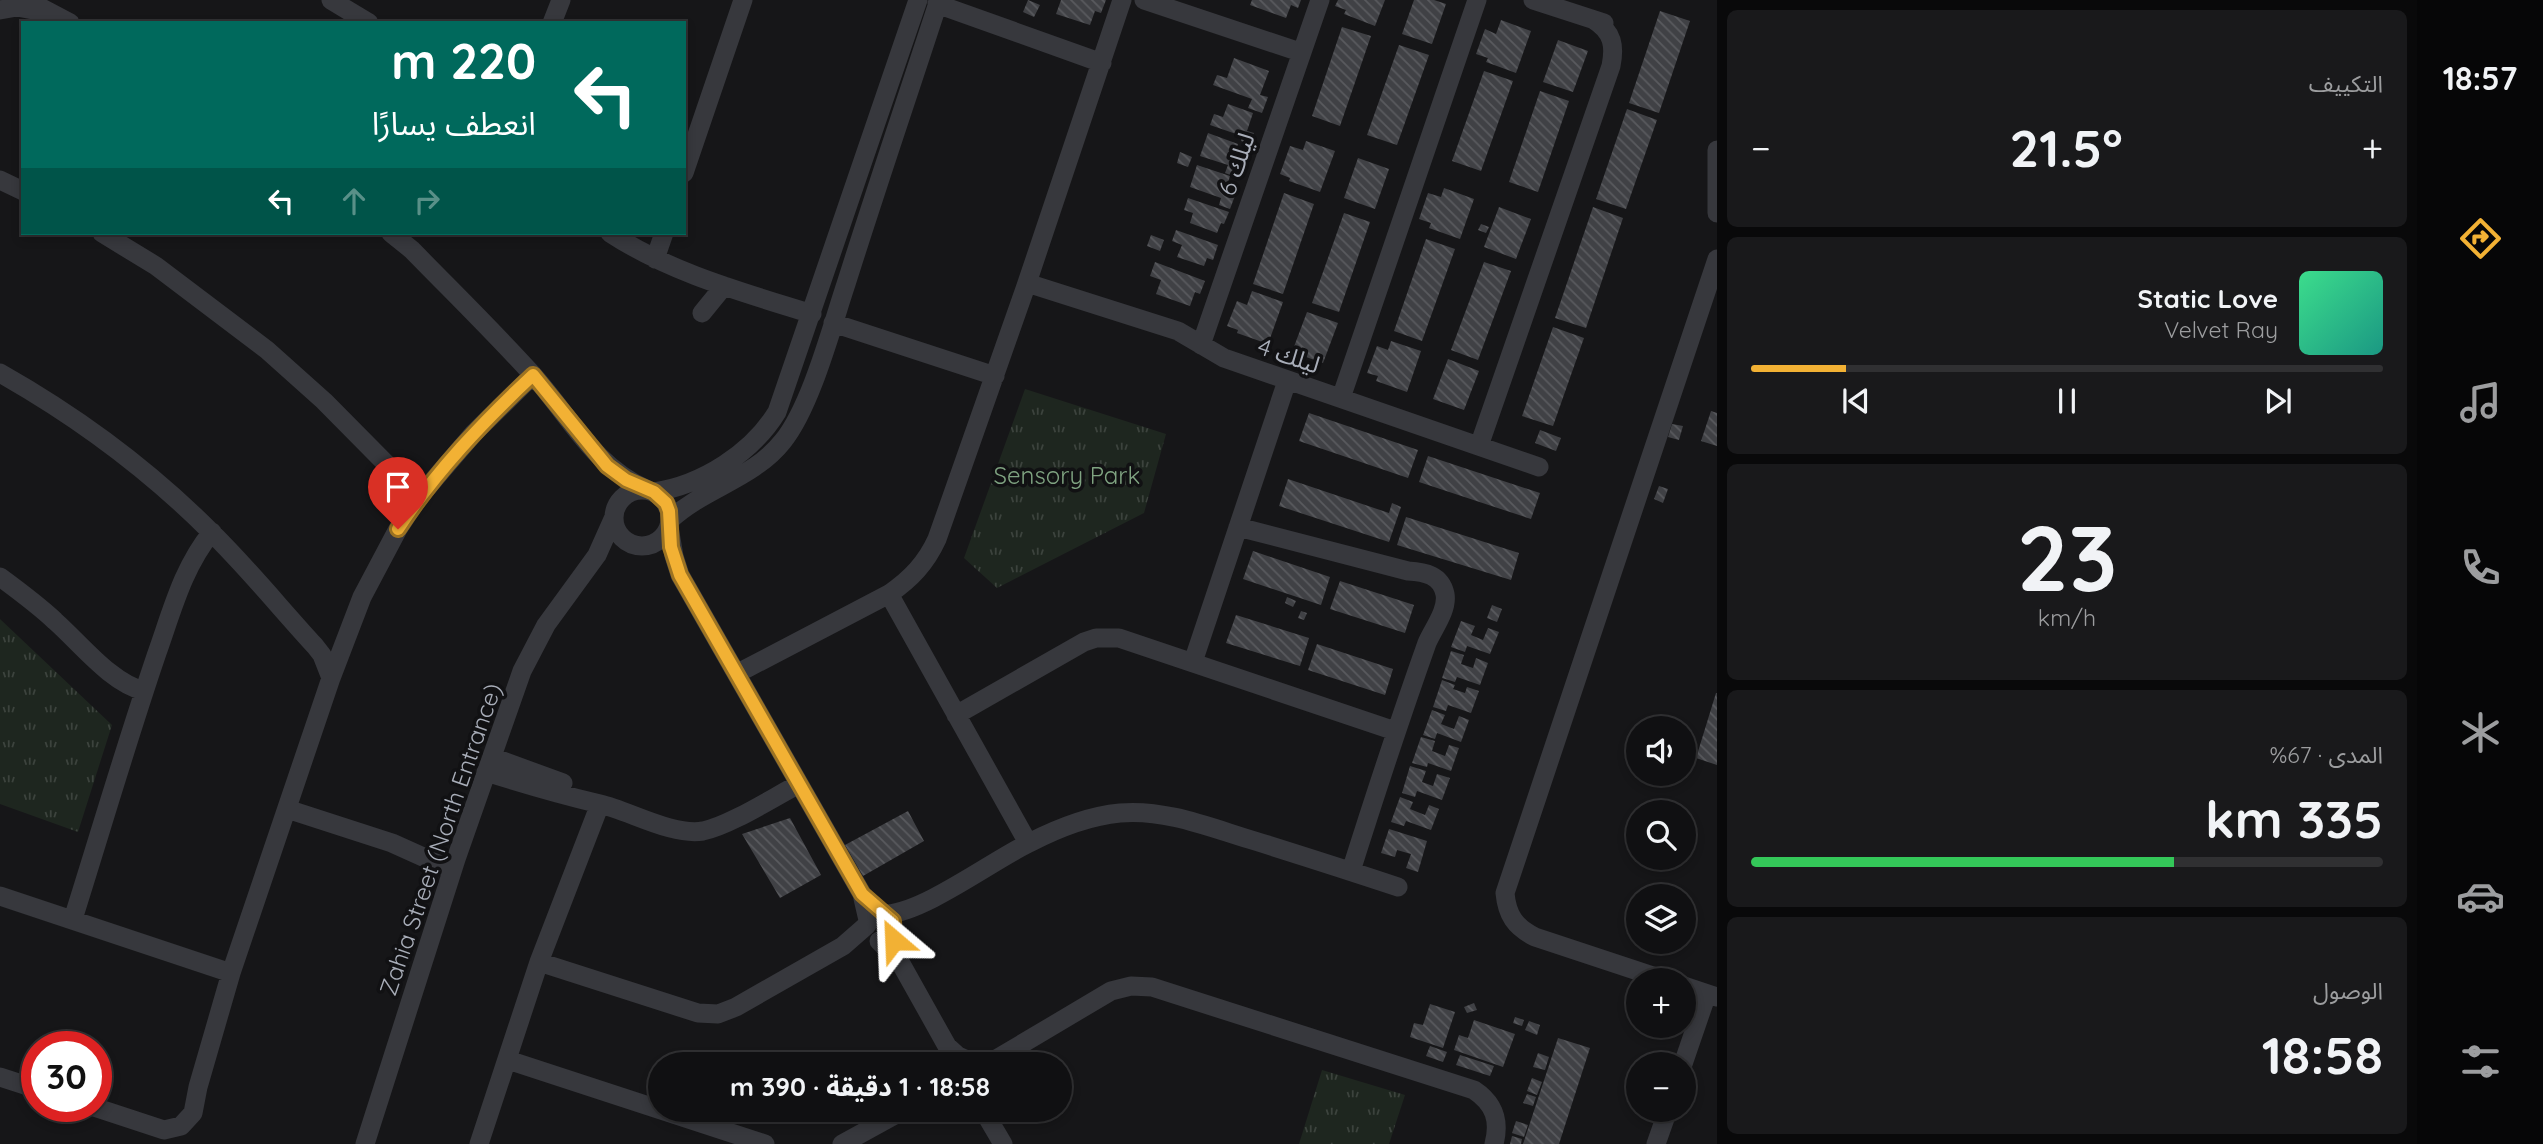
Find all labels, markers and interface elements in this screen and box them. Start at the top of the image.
text: 220 m [391,30,536,91]
icon: left [560,49,651,140]
text: 18:57 [2443,58,2517,98]
text: التكييف [2309,69,2383,98]
text: انعطف يسارًا [372,103,536,143]
text: 21.5° [2010,115,2123,180]
text: − [1751,124,1771,172]
text: + [2362,124,2383,172]
street label: ليلك 6 [1211,129,1261,199]
icon: left [262,182,300,220]
icon: ahead [335,182,373,220]
icon: right [408,182,446,220]
icon: directions [2456,214,2505,263]
text: Static Love [2137,282,2278,315]
text: Velvet Ray [2164,315,2278,344]
street label: ليلك 4 [1254,330,1324,380]
icon: music [2456,378,2505,427]
icon: previous [1837,382,1875,420]
icon: pause [2048,382,2086,420]
icon: next [2259,382,2297,420]
pin [368,457,428,529]
park label: Sensory Park [994,460,1140,490]
icon: arrive [379,468,417,506]
text: 23 [2017,500,2117,614]
icon: phone [2456,543,2505,592]
text: km/h [2038,603,2096,632]
street label: Zahia Street (North Entrance) [372,679,508,999]
icon: climate [2456,708,2505,757]
map controls [1626,716,1696,1122]
button: sound [1626,716,1696,786]
text: المدى · 67% [2269,740,2383,769]
text: 335 km [2205,786,2383,851]
button: search [1626,800,1696,870]
icon: car [2456,872,2505,921]
button: layers [1626,884,1696,954]
position arrow [857,903,931,977]
button: + [1626,968,1696,1038]
text: الوصول [2313,976,2383,1005]
text: 18:58 [2262,1022,2383,1087]
speed limit sign: 30 [21,1031,112,1122]
icon: filters [2456,1037,2505,1086]
button: − [1626,1052,1696,1122]
text: 18:58 · 1 دقيقة · 390 m [730,1070,990,1103]

